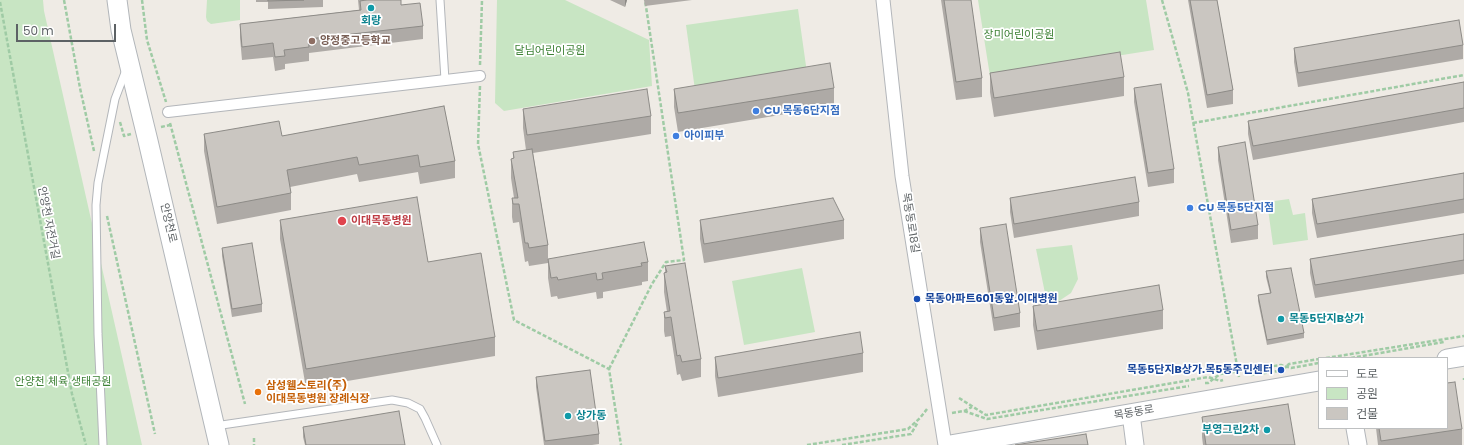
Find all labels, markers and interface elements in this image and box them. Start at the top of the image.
marker: 회랑 [366,3,376,13]
place label: 회랑 [361,14,381,28]
scale bar [18,16,118,42]
text: 50 m [23,22,54,39]
park label: 장미어린이공원 [984,28,1054,42]
place label: 양정중고등학교 [320,34,391,48]
marker: 양정중고등학교 [307,36,317,46]
park label: 달님어린이공원 [515,44,585,58]
place label: CU 목동6단지점 [764,104,840,118]
marker: CU 목동6단지점 [751,106,761,116]
place label: 아이피부 [684,129,724,143]
marker: 아이피부 [671,131,681,141]
street label: 안양천 자전거길 [34,186,62,260]
street label: 목동동로18길 [899,192,921,254]
place label: CU 목동5단지점 [1198,201,1274,215]
street label: 안양천로 [157,202,179,244]
marker: CU 목동5단지점 [1185,203,1195,213]
place label: 이대목동병원 [351,214,412,228]
marker: 이대목동병원 [336,215,348,227]
place label: 목동아파트601동앞.이대병원 [925,292,1058,306]
marker: 목동아파트601동앞.이대병원 [912,294,922,304]
place label: 목동5단지B상가 [1289,312,1364,326]
marker: 목동5단지B상가 [1276,314,1286,324]
legend [1318,357,1448,429]
place label: 목동5단지B상가.목5동주민센터 [1127,363,1273,377]
marker: 목동5단지B상가.목5동주민센터 [1276,365,1286,375]
text: 도로 [1356,365,1378,382]
park label: 안양천 체육 생태공원 [15,375,111,389]
place label: 삼성웰스토리(주) 이대목동병원 장례식장 [266,379,370,405]
text: 공원 [1356,385,1378,402]
marker: 삼성웰스토리(주) 이대목동병원 장례식장 [253,387,263,397]
street label: 목동동로 [1113,403,1155,423]
text: 건물 [1356,405,1378,422]
place label: 상가동 [576,409,606,423]
marker: 상가동 [563,411,573,421]
place label: 부영그린2차 [1202,423,1259,437]
marker: 부영그린2차 [1262,425,1272,435]

